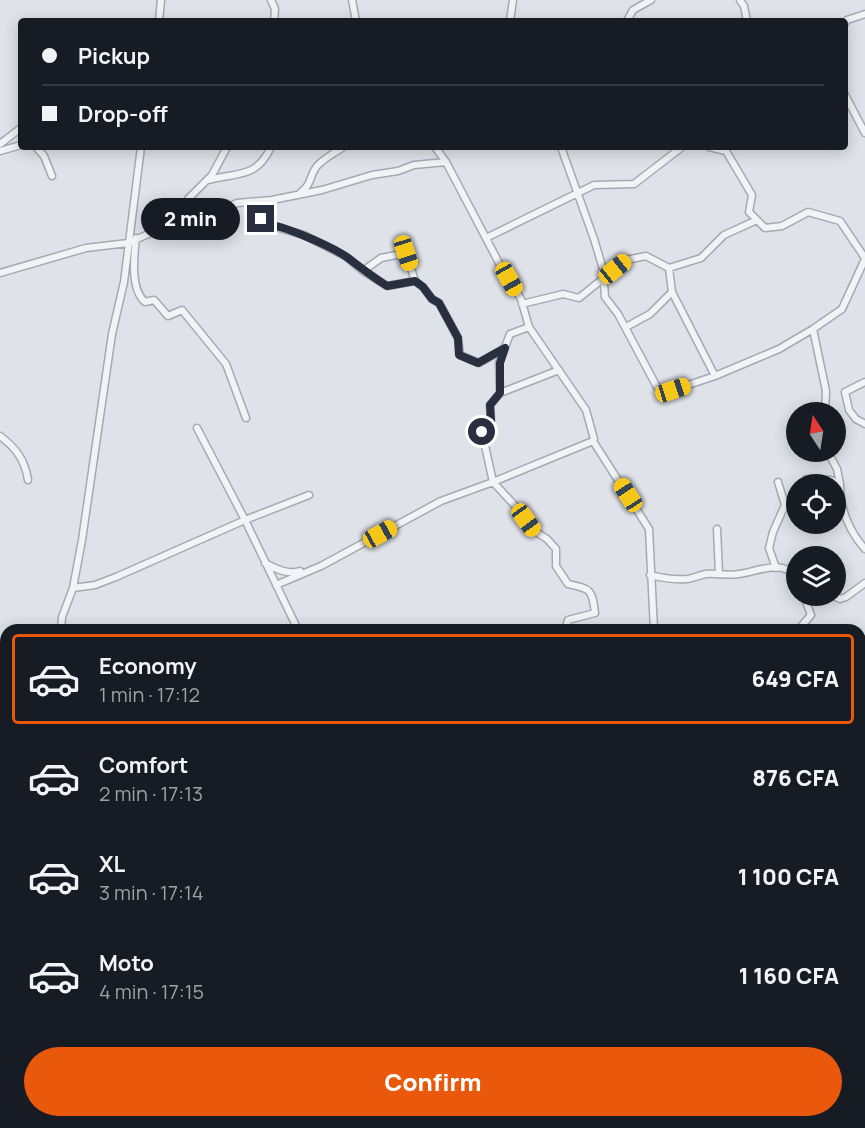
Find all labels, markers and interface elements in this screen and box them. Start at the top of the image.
text: Pickup [78,41,150,71]
text: Drop-off [78,99,168,129]
callout: 2 min [141,198,240,240]
text: 2 min [164,205,217,232]
route end [247,205,274,232]
car [392,233,420,273]
car [595,251,635,287]
car [492,259,526,299]
car [653,376,693,404]
north arrow [786,402,846,462]
map controls [786,402,846,606]
route start [468,418,495,445]
button: locate [786,474,846,534]
car [611,475,645,515]
car [508,500,544,540]
car [360,517,400,551]
button: layers [786,546,846,606]
text: Economy [99,651,197,681]
icon: car [27,652,81,706]
text: 649 CFA [751,664,839,694]
text: 1 min · 17:12 [99,681,200,708]
text: Comfort [99,750,188,780]
icon: car [27,751,81,805]
text: 876 CFA [752,763,839,793]
text: 2 min · 17:13 [99,780,203,807]
text: XL [99,849,125,879]
icon: car [27,850,81,904]
text: 1 100 CFA [738,862,839,892]
text: 3 min · 17:14 [99,879,204,906]
text: Moto [99,948,154,978]
icon: car [27,949,81,1003]
text: 1 160 CFA [739,961,839,991]
text: 4 min · 17:15 [99,978,204,1005]
button: Confirm [24,1047,842,1116]

